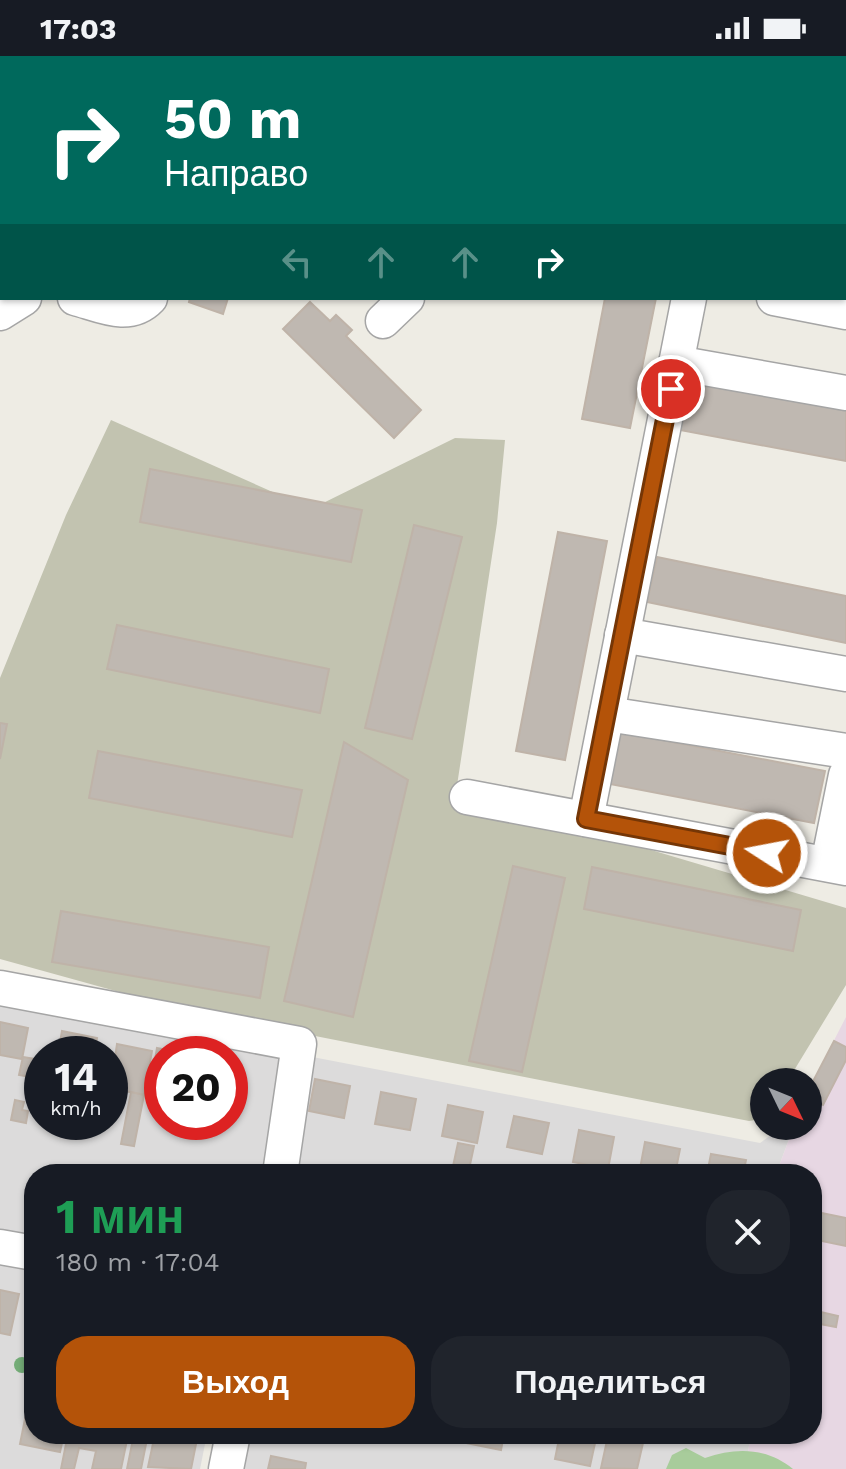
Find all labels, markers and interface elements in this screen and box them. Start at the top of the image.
text: 17:03 [40,11,117,46]
text: 50 m [164,86,301,152]
icon: right [32,88,136,192]
text: Направо [164,153,308,195]
icon: left [275,240,319,284]
icon: ahead [359,240,403,284]
icon: ahead [443,240,487,284]
icon: right [527,240,571,284]
pin [637,355,705,423]
icon: arrive [649,367,693,411]
position arrow [725,811,809,895]
speed limit sign: 20 [144,1036,248,1140]
text: 14 [54,1054,98,1101]
north arrow [750,1068,822,1140]
map controls [750,1068,822,1140]
text: km/h [50,1096,102,1120]
text: 1 мин [56,1188,184,1245]
button: close [706,1190,790,1274]
text: 180 m · 17:04 [56,1247,220,1277]
button: Выход [56,1336,415,1428]
button: Поделиться [431,1336,790,1428]

